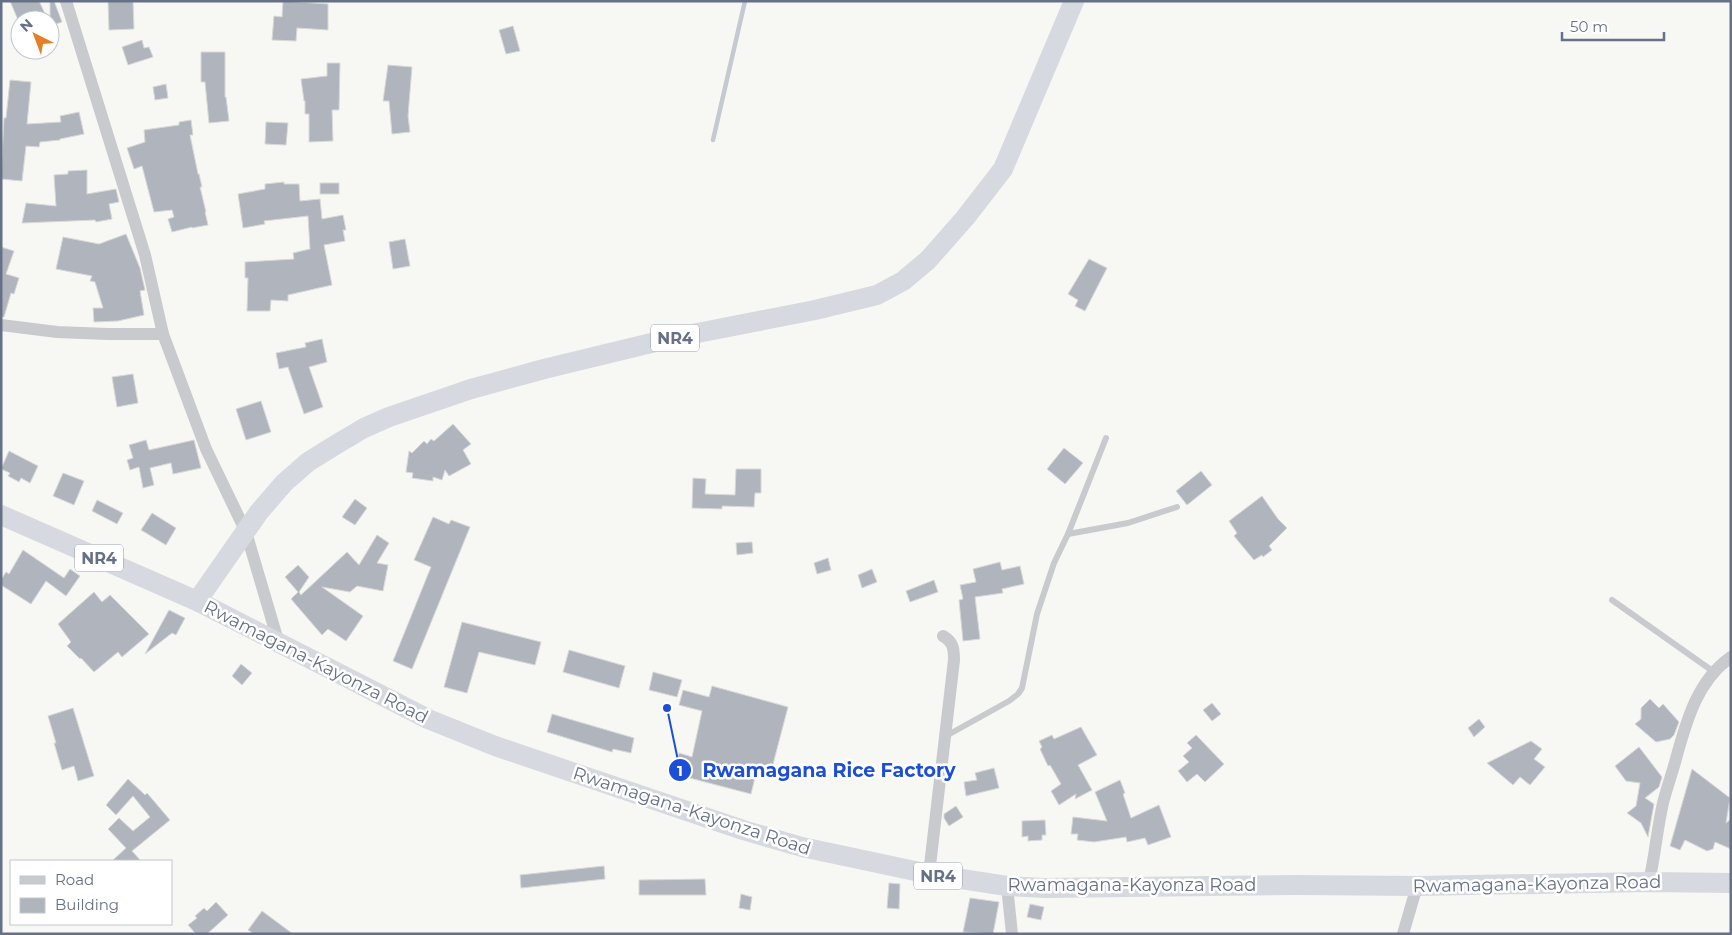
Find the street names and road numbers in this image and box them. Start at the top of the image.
road number: NR4 [651,324,699,352]
road number: NR4 [75,544,123,572]
street label: Rwamagana-Kayonza Road [200,596,432,728]
street label: Rwamagana-Kayonza Road [570,762,814,860]
road number: NR4 [914,862,962,889]
street label: Rwamagana-Kayonza Road [1412,871,1662,897]
street label: Rwamagana-Kayonza Road [1008,874,1256,896]

